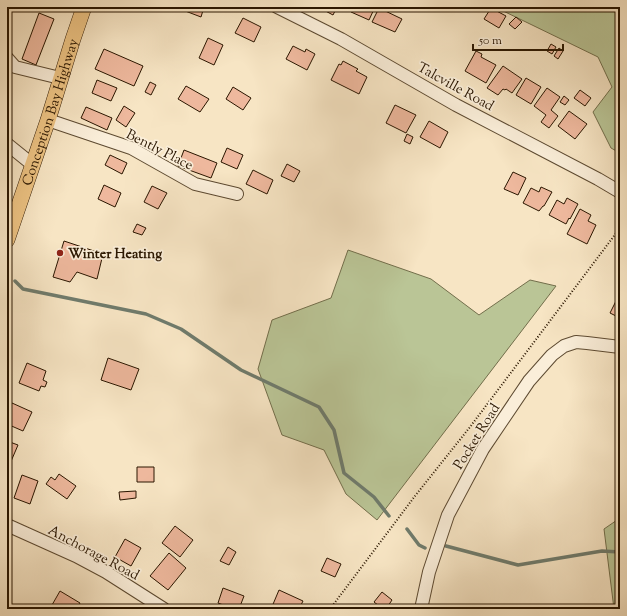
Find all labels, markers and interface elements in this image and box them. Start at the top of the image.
scale bar [473,26,563,52]
text: 50 m [478,32,502,50]
street label: Conception Bay Highway [18,36,85,189]
street label: Talcville Road [413,58,497,117]
street label: Bently Place [122,125,196,176]
place label: Winter Heating [68,245,162,265]
marker: Winter Heating [55,248,65,258]
street label: Pocket Road [450,400,506,474]
street label: Anchorage Road [44,521,142,586]

